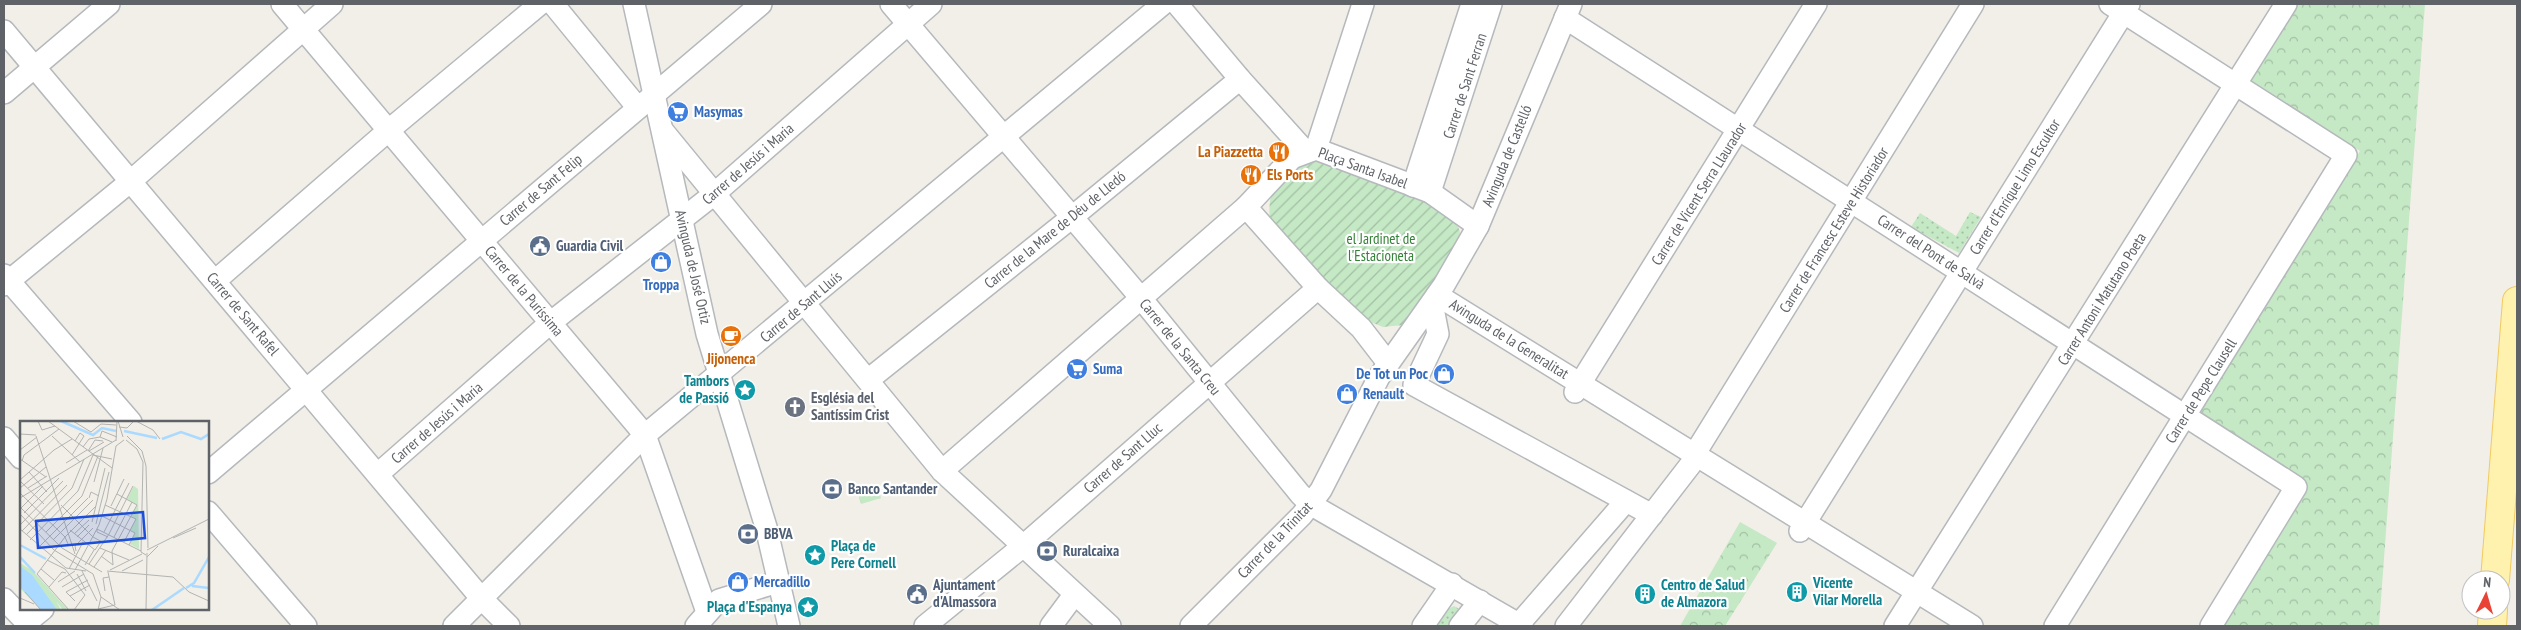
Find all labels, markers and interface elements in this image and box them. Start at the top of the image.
street label: Carrer de Sant Ferran [1439,31,1491,141]
supermarket icon: Masymas [666,100,690,124]
place label: Masymas [694,102,743,121]
street label: Avinguda de Castelló [1477,102,1536,210]
street label: Carrer d'Enrique Limo Escultor [1965,115,2065,258]
street label: Carrer de Vicent Serra Llaurador [1647,118,1751,269]
street label: Carrer de Jesús i Maria [698,119,797,209]
restaurant icon: La Piazzetta [1267,140,1291,164]
place label: La Piazzetta [1198,142,1263,161]
street label: Plaça Santa Isabel [1316,143,1411,193]
street label: Carrer de Francesc Esteve Historiador [1775,143,1893,316]
street label: Carrer de Sant Felip [495,149,586,230]
restaurant icon: Els Ports [1239,163,1263,187]
place label: Els Ports [1267,165,1313,184]
street label: Carrer de la Mare de Déu de Lledó [980,167,1129,292]
street label: Avinguda de José Ortiz [671,208,716,326]
street label: Carrer del Pont de Salvà [1874,210,1988,293]
park label: el Jardinet de l'Estacioneta [1346,229,1416,265]
street label: Carrer Antoni Matutano Poeta [2053,229,2150,369]
public building icon: Guardia Civil [528,234,552,258]
place label: Guardia Civil [556,236,624,255]
street label: Carrer de la Puríssima [481,242,568,340]
shop icon: Troppa [649,250,673,274]
street label: Carrer de Sant Lluís [756,267,846,346]
street label: Carrer de Sant Rafel [203,268,284,360]
place label: Troppa [643,275,679,294]
street label: Avinguda de la Generalitat [1446,294,1572,383]
street label: Carrer de la Santa Creu [1136,295,1225,399]
cafe icon: Jijonenca [719,324,743,348]
street label: Carrer de Pepe Clausell [2161,334,2241,447]
place label: Jijonenca [705,349,756,368]
supermarket icon: Suma [1065,357,1089,381]
place label: Suma [1093,359,1122,378]
shop icon: De Tot un Poc [1432,362,1456,386]
place label: De Tot un Poc [1356,364,1429,383]
place label: Tambors de Passió [679,371,729,407]
street label: Carrer de Jesús i Maria [387,378,486,468]
place icon: Tambors de Passió [733,378,757,402]
shop icon: Renault [1335,382,1359,406]
place label: Renault [1363,384,1405,403]
place label: Església del Santíssim Crist [811,388,890,424]
church icon: Església del Santíssim Crist [783,395,807,419]
street label: Carrer de Sant Lluc [1079,418,1166,497]
inset map [20,421,209,610]
bank icon: Banco Santander [820,477,844,501]
place label: Banco Santander [848,479,938,498]
street label: Carrer de la Trinitat [1233,497,1316,582]
bank icon: BBVA [736,522,760,546]
place label: BBVA [764,524,793,543]
place label: Plaça de Pere Cornell [831,536,896,572]
bank icon: Ruralcaixa [1035,539,1059,563]
place label: Ruralcaixa [1063,541,1119,560]
place icon: Plaça de Pere Cornell [803,543,827,567]
shop icon: Mercadillo [726,570,750,594]
north arrow [2461,570,2511,620]
place label: Mercadillo [754,572,811,591]
place label: Vicente Vilar Morella [1812,573,1882,609]
text: N [2483,573,2492,591]
place label: Ajuntament d'Almassora [932,575,996,611]
place label: Centro de Salud de Almazora [1661,575,1745,611]
building icon: Vicente Vilar Morella [1785,580,1809,604]
public building icon: Ajuntament d'Almassora [905,582,929,606]
building icon: Centro de Salud de Almazora [1633,582,1657,606]
place icon: Plaça d'Espanya [796,595,820,619]
place label: Plaça d'Espanya [707,597,792,616]

